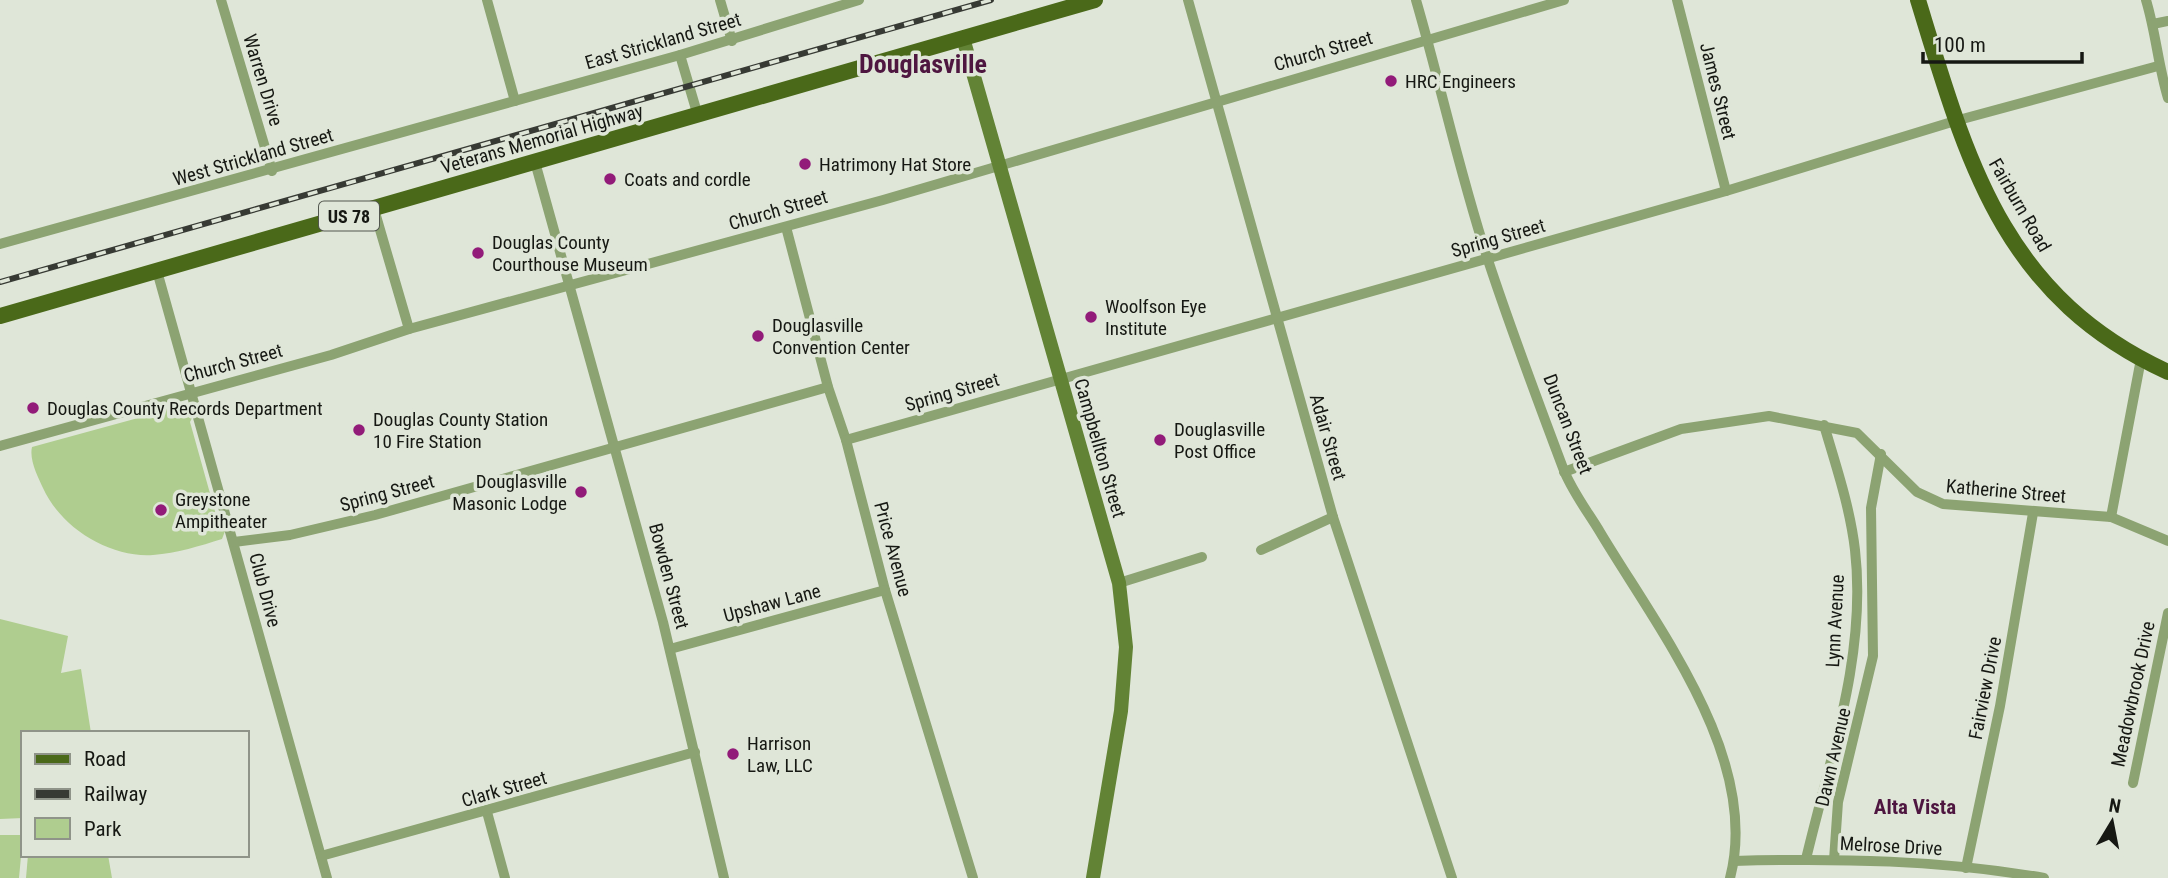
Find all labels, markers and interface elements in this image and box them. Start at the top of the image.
street label: East Strickland Street [582,8,744,74]
scale bar [1923,21,2082,65]
street label: Church Street [1271,26,1375,76]
street label: Warren Drive [238,31,288,129]
text: 100 m [1934,33,1986,57]
street label: James Street [1695,40,1741,142]
district label: Douglasville [859,49,987,79]
place label: HRC Engineers [1405,70,1516,93]
marker: HRC Engineers [1383,73,1399,89]
street label: Veterans Memorial Highway [438,99,646,179]
street label: West Strickland Street [170,123,336,191]
place label: Hatrimony Hat Store [819,153,971,176]
street label: Fairburn Road [1984,154,2056,256]
marker: Hatrimony Hat Store [797,156,813,172]
place label: Coats and cordle [624,168,751,191]
marker: Coats and cordle [602,171,618,187]
street label: Church Street [726,185,830,235]
road number: US 78 [319,202,379,230]
street label: Spring Street [1448,214,1548,262]
place label: Douglas County Courthouse Museum [492,231,648,276]
marker: Douglas County Courthouse Museum [470,245,486,261]
place label: Woolfson Eye Institute [1105,295,1206,340]
marker: Woolfson Eye Institute [1083,309,1099,325]
place label: Douglasville Convention Center [772,314,910,359]
marker: Douglasville Convention Center [750,328,766,344]
street label: Church Street [181,339,285,387]
street label: Spring Street [902,368,1002,416]
street label: Duncan Street [1538,371,1598,477]
street label: Campbellton Street [1069,376,1131,520]
street label: Adair Street [1305,391,1351,483]
place label: Douglas County Records Department [47,397,323,420]
marker: Douglas County Records Department [25,400,41,416]
place label: Douglas County Station 10 Fire Station [373,408,548,453]
place label: Douglasville Post Office [1174,418,1265,463]
marker: Douglas County Station 10 Fire Station [351,422,367,438]
marker: Douglasville Post Office [1152,432,1168,448]
street label: Spring Street [337,469,437,517]
place label: Douglasville Masonic Lodge [452,470,567,515]
street label: Katherine Street [1945,474,2067,508]
marker: Douglasville Masonic Lodge [573,484,589,500]
place label: Greystone Ampitheater [175,488,267,533]
street label: Price Avenue [869,499,917,599]
marker: Greystone Ampitheater [153,502,169,518]
street label: Bowden Street [644,521,694,631]
street label: Club Drive [244,550,286,630]
street label: Lynn Avenue [1821,574,1849,668]
street label: Upshaw Lane [721,579,823,627]
street label: Meadowbrook Drive [2106,619,2160,769]
street label: Fairview Drive [1964,635,2006,741]
street label: Dawn Avenue [1810,705,1856,809]
legend [21,731,248,857]
place label: Harrison Law, LLC [747,732,813,777]
marker: Harrison Law, LLC [725,746,741,762]
text: Road [84,747,126,771]
street label: Clark Street [459,766,549,812]
text: Railway [84,782,147,806]
north arrow [2077,787,2147,857]
text: N [2107,793,2123,818]
district label: Alta Vista [1874,795,1956,819]
text: Park [84,817,122,841]
street label: Melrose Drive [1839,832,1943,860]

